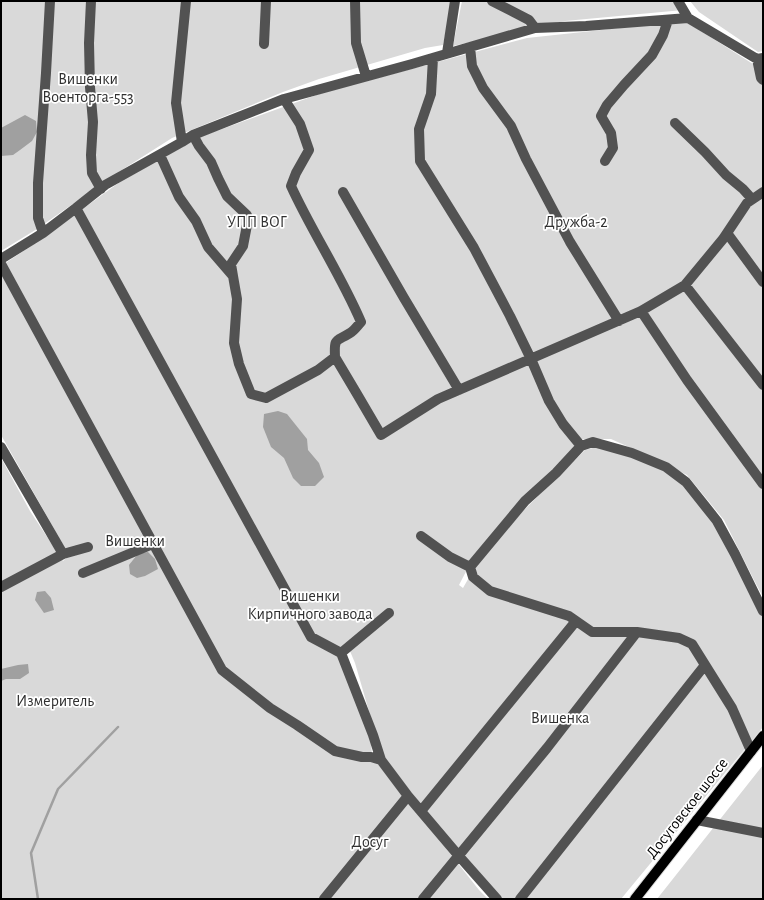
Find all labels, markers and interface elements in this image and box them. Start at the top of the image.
park label: Вишенки Военторга-553 [42,71,134,105]
park label: УПП ВОГ [227,214,288,230]
park label: Дружба-2 [545,214,607,231]
park label: Вишенки [105,533,165,549]
park label: Вишенки Кирпичного завода [247,588,373,622]
park label: Измеритель [16,693,94,709]
park label: Вишенка [531,710,589,726]
street label: Досуговское шоссе [643,755,732,862]
park label: Досуг [352,834,389,851]

